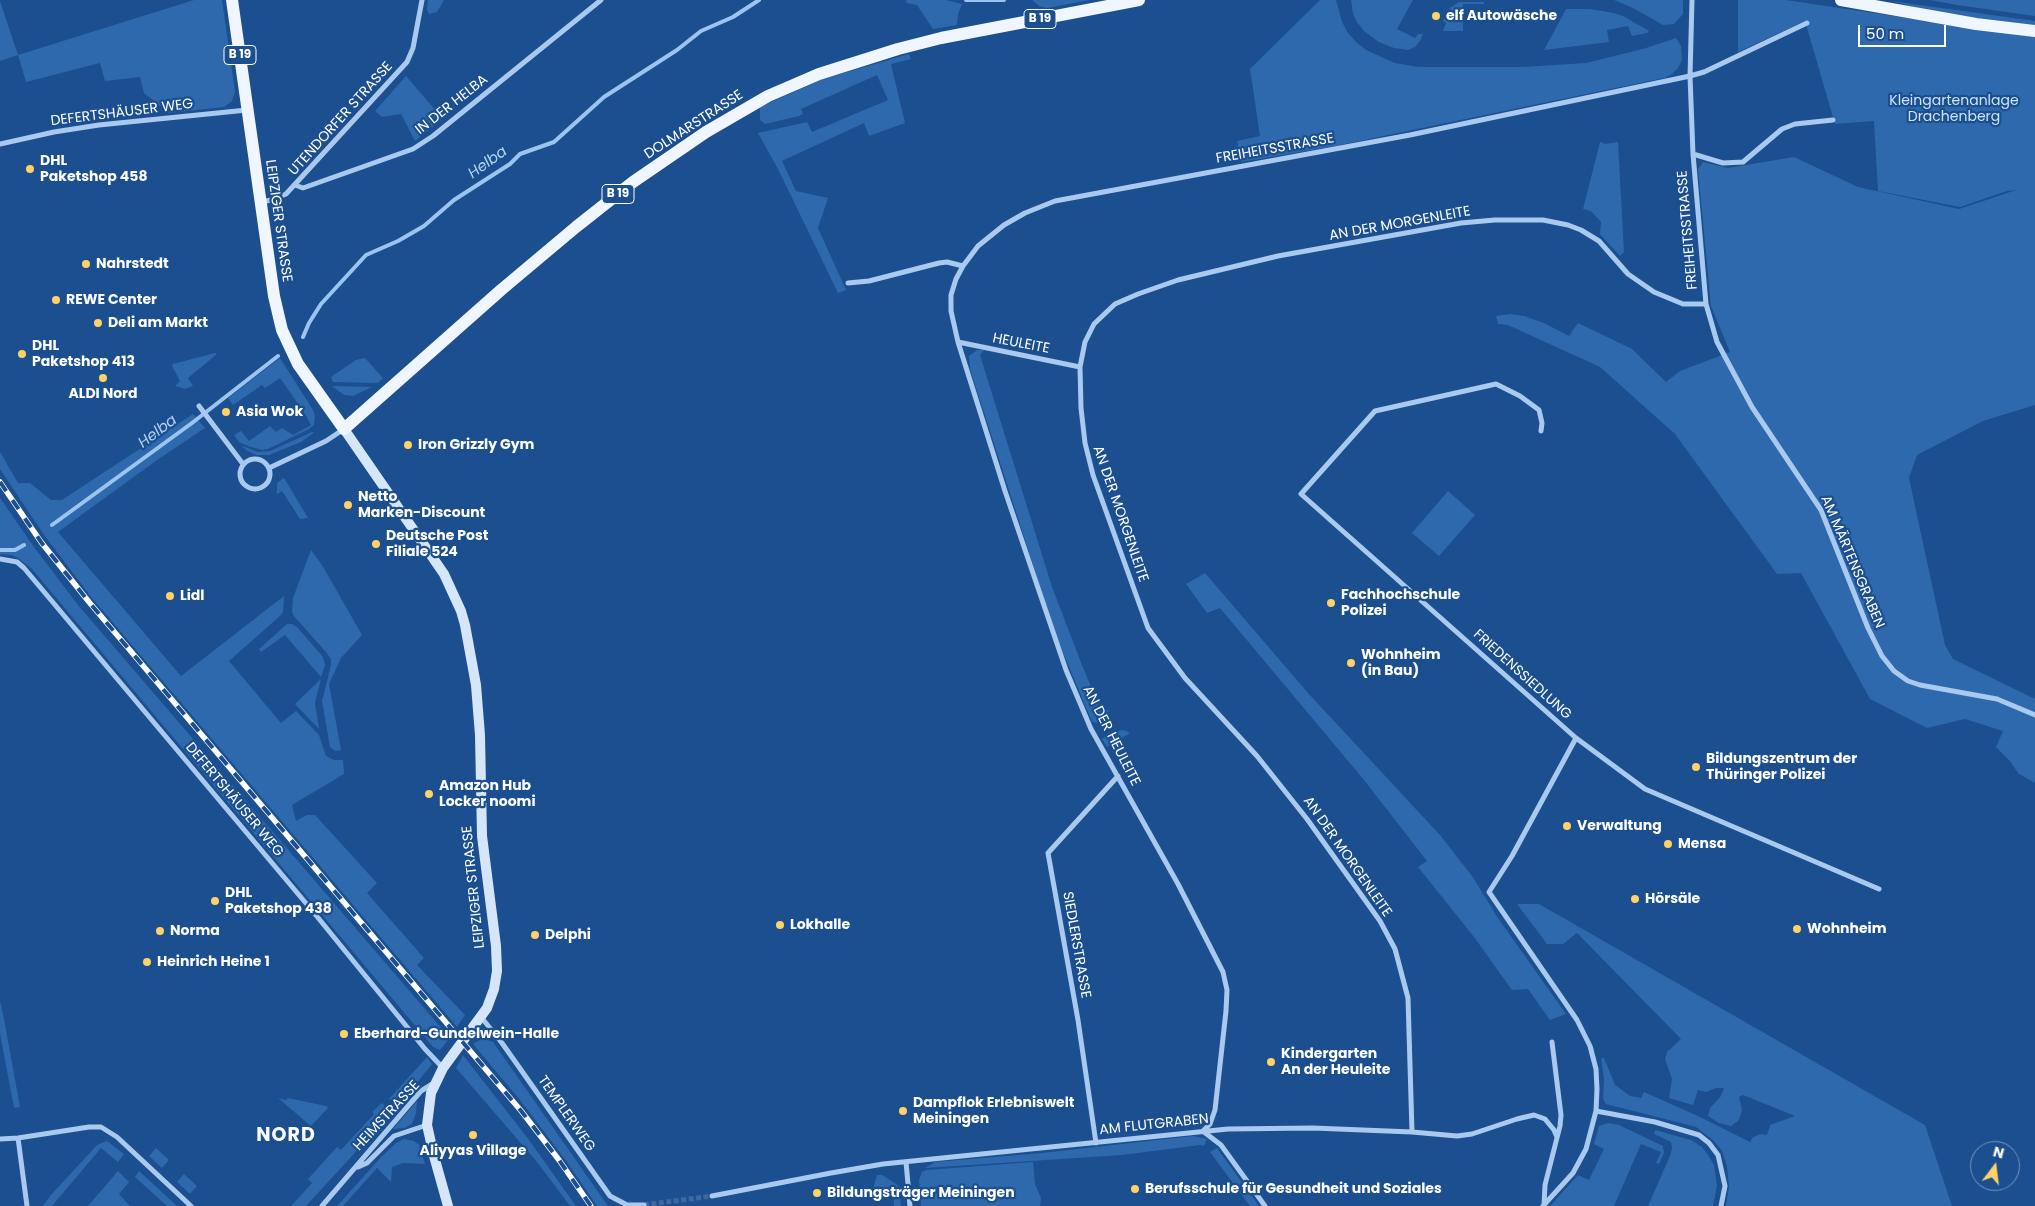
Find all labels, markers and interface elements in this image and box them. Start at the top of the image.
place label: elf Autowäsche [1446,8,1557,24]
road number: B 19 [1024,10,1056,28]
marker: elf Autowäsche [1430,10,1442,22]
scale bar [1860,15,1948,47]
text: 50 m [1866,23,1904,44]
road number: B 19 [224,46,256,64]
street label: UTENDORFER STRASSE [285,59,397,179]
street label: IN DER HELBA [412,72,492,138]
street label: DOLMARSTRASSE [641,87,747,163]
park label: Kleingartenanlage Drachenberg [1889,93,2019,125]
street label: DEFERTSHÄUSER WEG [50,96,194,130]
street label: FREIHEITSSTRASSE [1215,130,1335,168]
water label: Helba [465,143,511,183]
place label: DHL Paketshop 458 [40,153,147,186]
street label: LEIPZIGER STRASSE [261,159,295,283]
marker: DHL Paketshop 458 [24,163,36,175]
street label: FREIHEITSSTRASSE [1674,170,1702,290]
road number: B 19 [602,184,634,203]
street label: AN DER MORGENLEITE [1328,203,1472,245]
place label: Nahrstedt [96,256,169,272]
marker: Nahrstedt [80,258,92,270]
place label: REWE Center [66,292,157,308]
marker: REWE Center [50,294,62,306]
place label: Deli am Markt [108,315,208,331]
marker: Deli am Markt [92,317,104,329]
street label: HEULEITE [991,330,1051,358]
place label: DHL Paketshop 413 [32,338,135,371]
marker: DHL Paketshop 413 [16,348,28,360]
marker: ALDI Nord [97,372,109,384]
place label: ALDI Nord [68,386,138,402]
place label: Asia Wok [236,404,303,420]
marker: Asia Wok [220,406,232,418]
water label: Helba [135,412,181,452]
place label: Iron Grizzly Gym [418,437,534,453]
marker: Iron Grizzly Gym [402,439,414,451]
street label: AN DER MORGENLEITE [1089,444,1151,584]
place label: Netto Marken-Discount [358,489,485,522]
street label: AM MÄRTENSGRABEN [1816,493,1888,631]
marker: Netto Marken-Discount [342,499,354,511]
place label: Deutsche Post Filiale 524 [386,528,488,560]
marker: Deutsche Post Filiale 524 [370,538,382,550]
place label: Fachhochschule Polizei [1341,587,1460,620]
place label: Lidl [180,588,204,604]
marker: Lidl [164,590,176,602]
marker: Fachhochschule Polizei [1325,597,1337,609]
street label: FRIEDENSSIEDLUNG [1469,626,1575,724]
place label: Wohnheim (in Bau) [1361,647,1441,680]
marker: Wohnheim (in Bau) [1345,657,1357,669]
street label: AN DER HEULEITE [1079,683,1143,789]
street label: DEFERTSHÄUSER WEG [181,740,287,860]
place label: Bildungszentrum der Thüringer Polizei [1706,751,1857,784]
marker: Bildungszentrum der Thüringer Polizei [1690,761,1702,773]
place label: Amazon Hub Locker noomi [439,778,536,810]
marker: Amazon Hub Locker noomi [423,788,435,800]
street label: AN DER MORGENLEITE [1299,794,1395,920]
place label: Verwaltung [1577,818,1662,834]
marker: Verwaltung [1561,820,1573,832]
street label: LEIPZIGER STRASSE [459,825,489,949]
place label: Mensa [1678,836,1726,852]
marker: Mensa [1662,838,1674,850]
place label: DHL Paketshop 438 [225,885,332,918]
street label: SIEDLERSTRASSE [1058,890,1094,1000]
place label: Hörsäle [1645,891,1700,907]
marker: Hörsäle [1629,893,1641,905]
marker: DHL Paketshop 438 [209,895,221,907]
place label: Lokhalle [790,917,850,933]
marker: Lokhalle [774,919,786,931]
place label: Wohnheim [1807,921,1887,937]
place label: Norma [170,923,220,939]
marker: Wohnheim [1791,923,1803,935]
marker: Norma [154,925,166,937]
place label: Delphi [545,927,591,943]
marker: Delphi [529,929,541,941]
place label: Heinrich Heine 1 [157,954,270,970]
marker: Heinrich Heine 1 [141,956,153,968]
place label: Eberhard-Gundelwein-Halle [354,1026,559,1042]
marker: Eberhard-Gundelwein-Halle [338,1028,350,1040]
place label: Kindergarten An der Heuleite [1281,1046,1390,1078]
marker: Kindergarten An der Heuleite [1265,1056,1277,1068]
street label: TEMPLERWEG [534,1073,598,1155]
street label: HEIMSTRASSE [350,1077,424,1155]
place label: Dampflok Erlebniswelt Meiningen [913,1095,1074,1128]
marker: Dampflok Erlebniswelt Meiningen [897,1105,909,1117]
street label: AM FLUTGRABEN [1099,1111,1209,1139]
district label: NORD [256,1125,316,1147]
marker: Aliyyas Village [467,1129,479,1141]
north arrow [1970,1141,2020,1191]
text: N [1991,1141,2006,1163]
place label: Aliyyas Village [420,1143,526,1159]
place label: Berufsschule für Gesundheit und Soziales [1145,1181,1442,1197]
marker: Berufsschule für Gesundheit und Soziales [1129,1183,1141,1195]
place label: Bildungsträger Meiningen [827,1185,1015,1201]
marker: Bildungsträger Meiningen [811,1187,823,1199]

